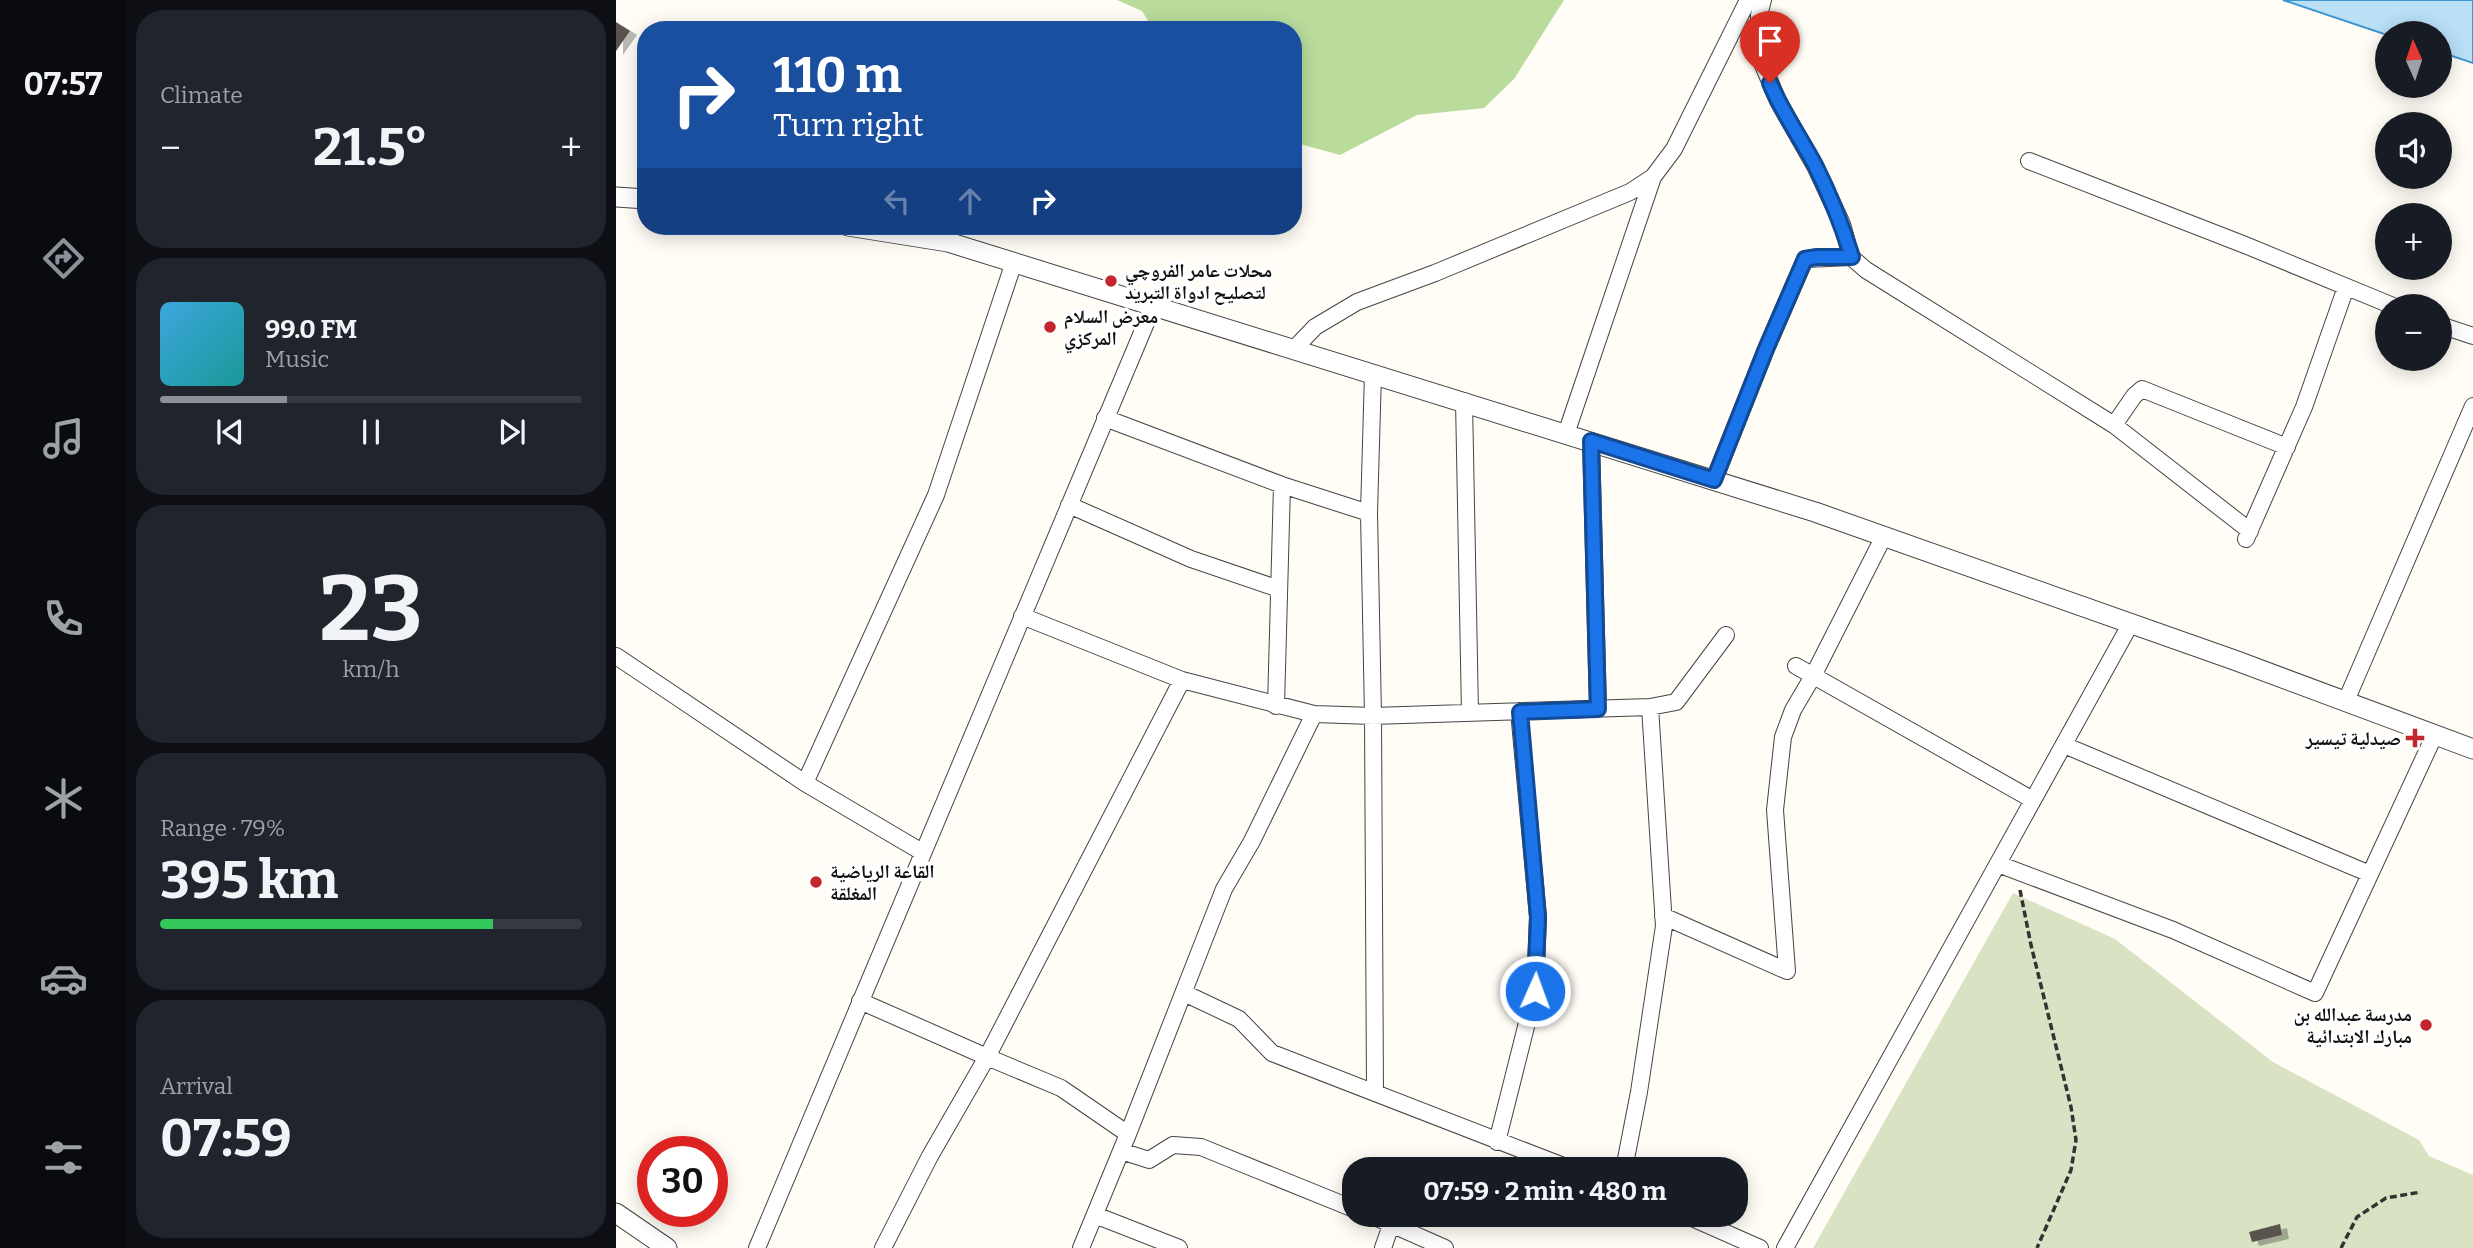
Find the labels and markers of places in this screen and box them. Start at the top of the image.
pin [1740,11,1800,83]
place label: محلات عامر الفروچي لتصليح ادواة التبريد [1125,259,1272,305]
marker: محلات عامر الفروچي لتصليح ادواة التبريد [1103,273,1119,289]
place label: معرض السلام المركزي [1064,305,1158,354]
marker: معرض السلام المركزي [1042,319,1058,335]
place label: صيدلية تيسير [2305,727,2401,750]
marker: صيدلية تيسير [2407,730,2423,746]
place label: القاعة الرياضية المغلقة [830,860,935,905]
marker: القاعة الرياضية المغلقة [808,874,824,890]
place label: مدرسة عبدالله بن مبارك الابتدائية [2293,1003,2412,1048]
marker: مدرسة عبدالله بن مبارك الابتدائية [2418,1017,2434,1033]

